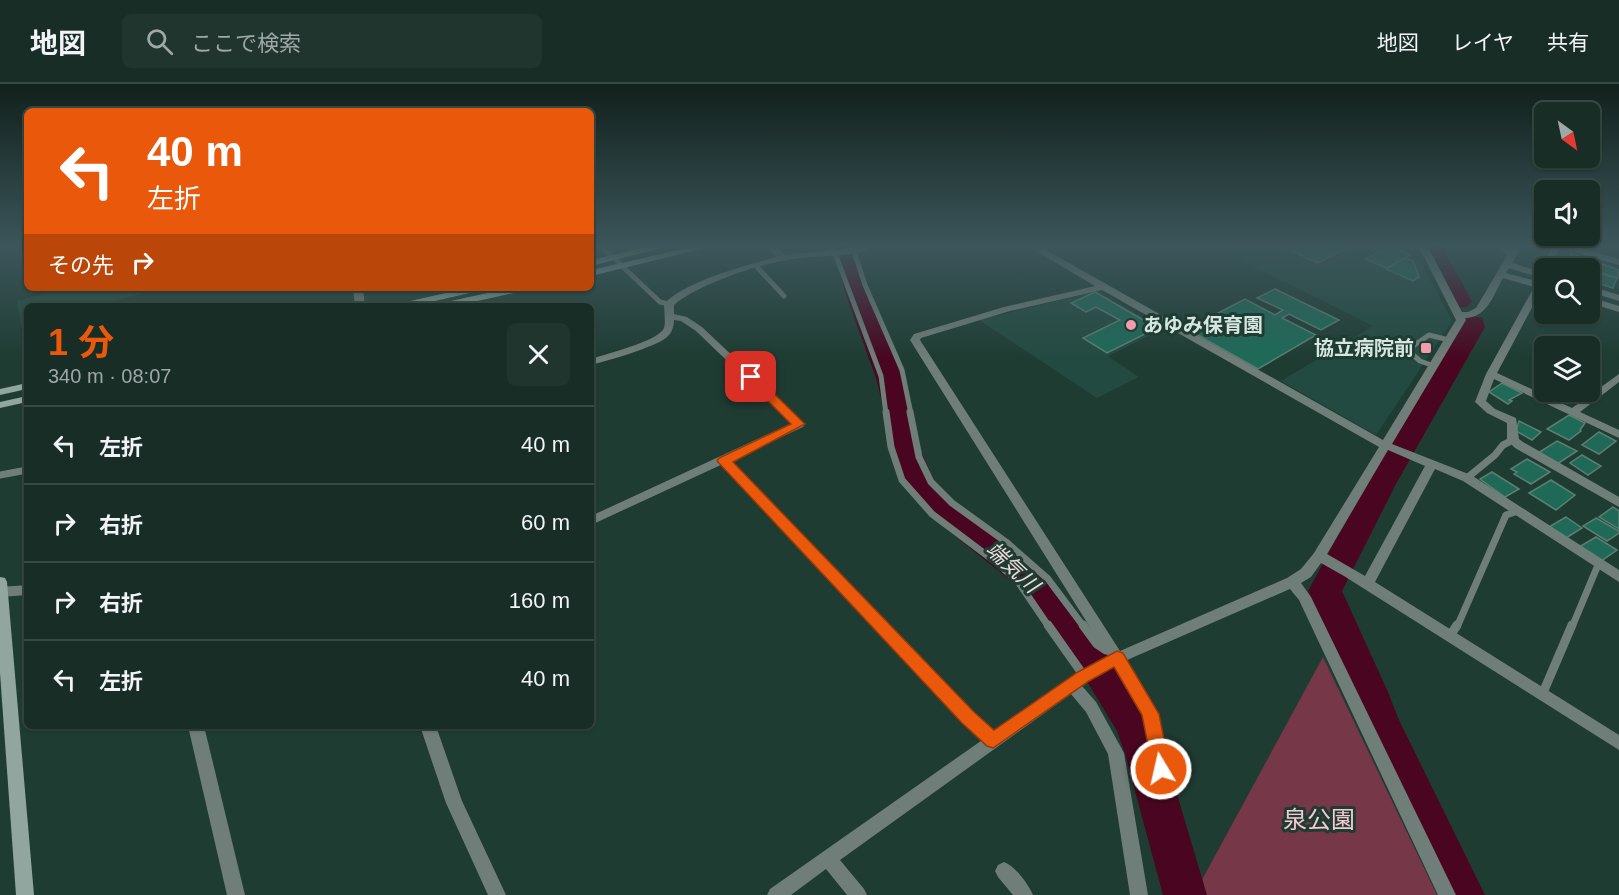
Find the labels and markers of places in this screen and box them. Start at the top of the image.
place label: あゆみ保育園 [1143,314,1263,336]
marker: あゆみ保育園 [1124,318,1138,332]
place label: 協立病院前 [1314,337,1414,359]
marker: 協立病院前 [1419,341,1433,355]
pin [725,351,776,402]

